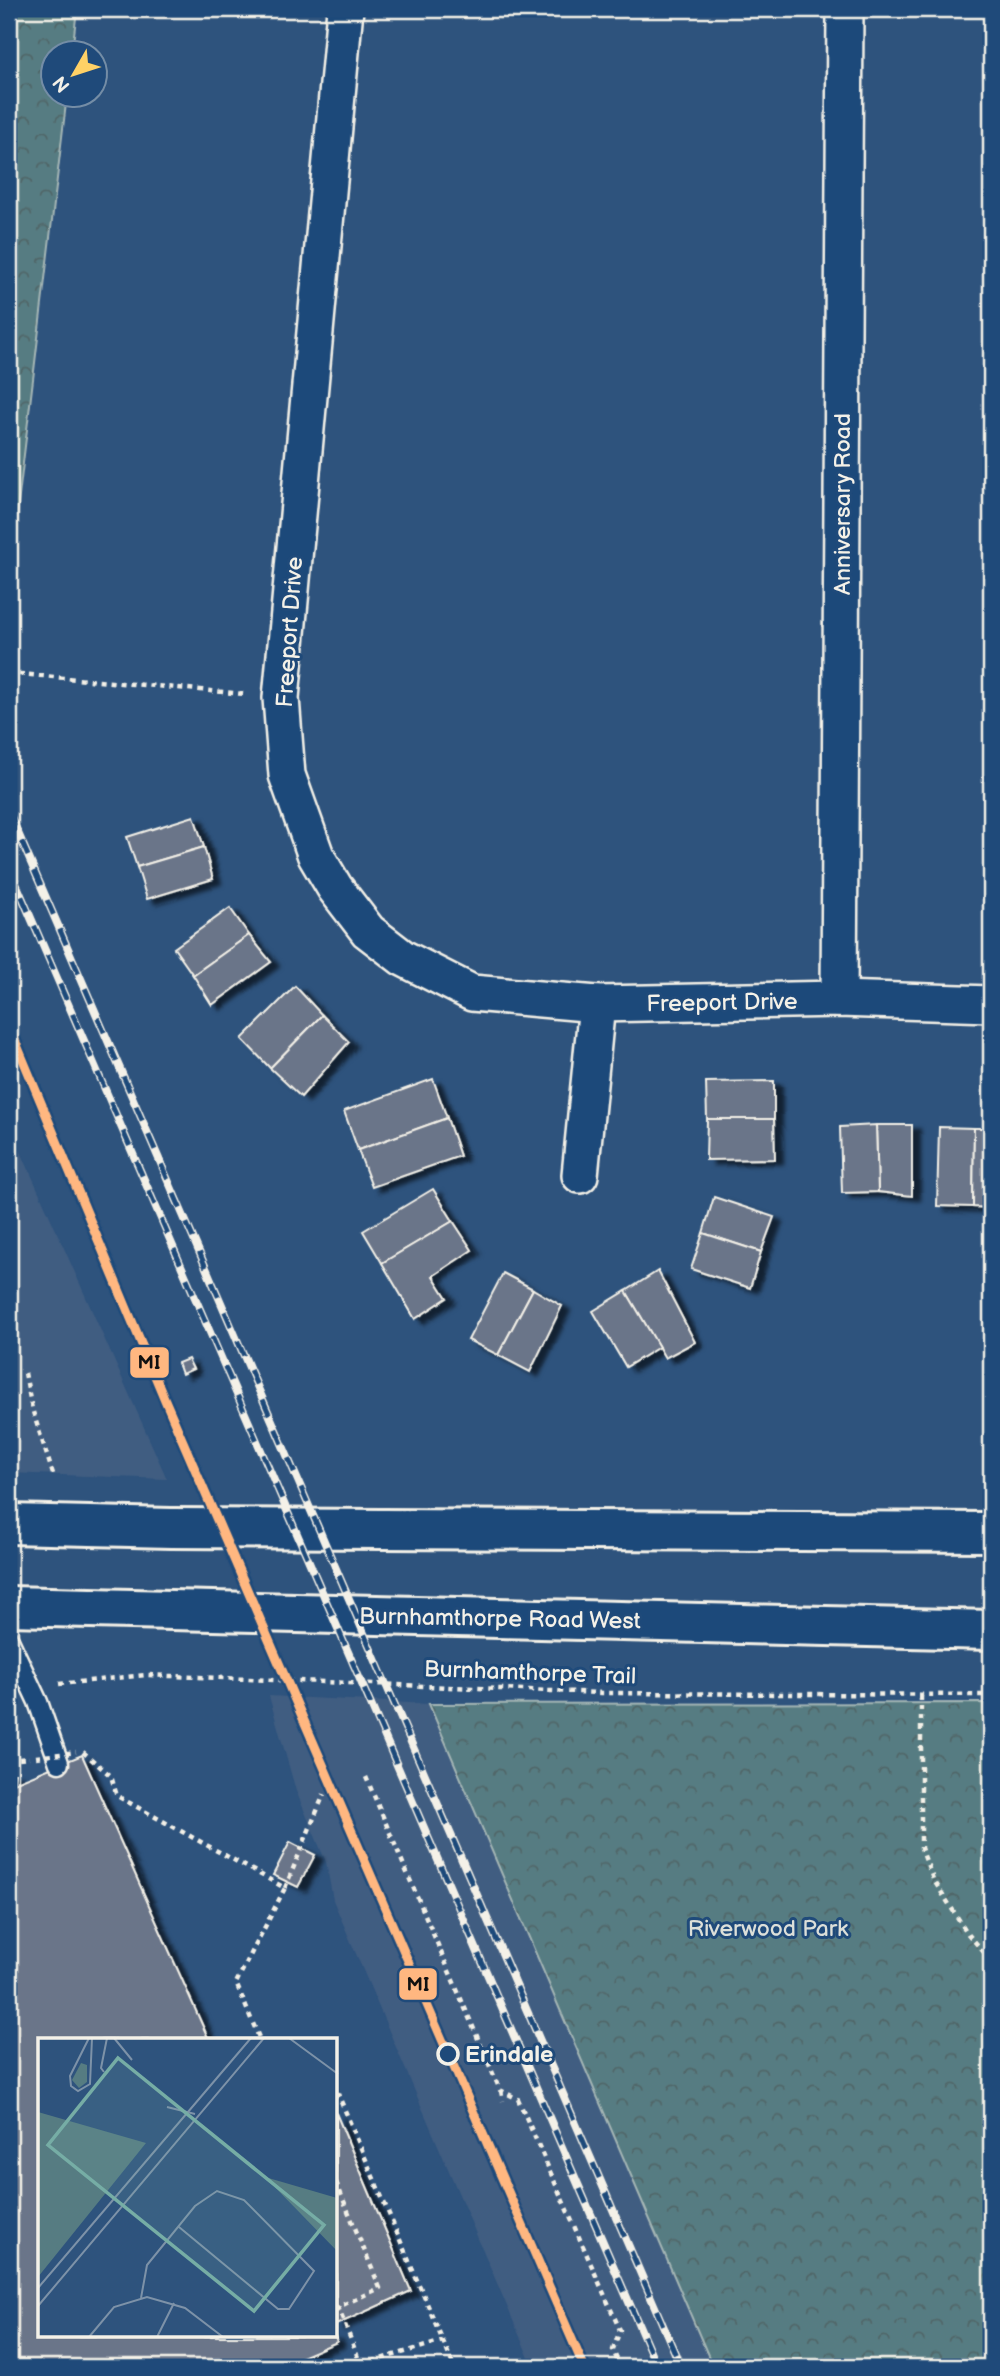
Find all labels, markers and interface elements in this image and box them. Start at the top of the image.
north arrow [38,38,108,108]
text: N [49,71,75,97]
street label: Anniversary Road [829,413,857,595]
street label: Freeport Drive [271,556,309,708]
street label: Freeport Drive [646,988,798,1018]
line badge: MI [129,1346,170,1379]
text: MI [138,1352,160,1375]
street label: Burnhamthorpe Road West [359,1603,641,1635]
street label: Burnhamthorpe Trail [423,1655,637,1691]
park label: Riverwood Park [688,1915,849,1943]
line badge: MI [398,1967,438,2001]
text: MI [407,1974,429,1997]
inset map [38,2038,338,2338]
place label: Erindale [465,2041,553,2069]
marker: Erindale [437,2043,459,2065]

